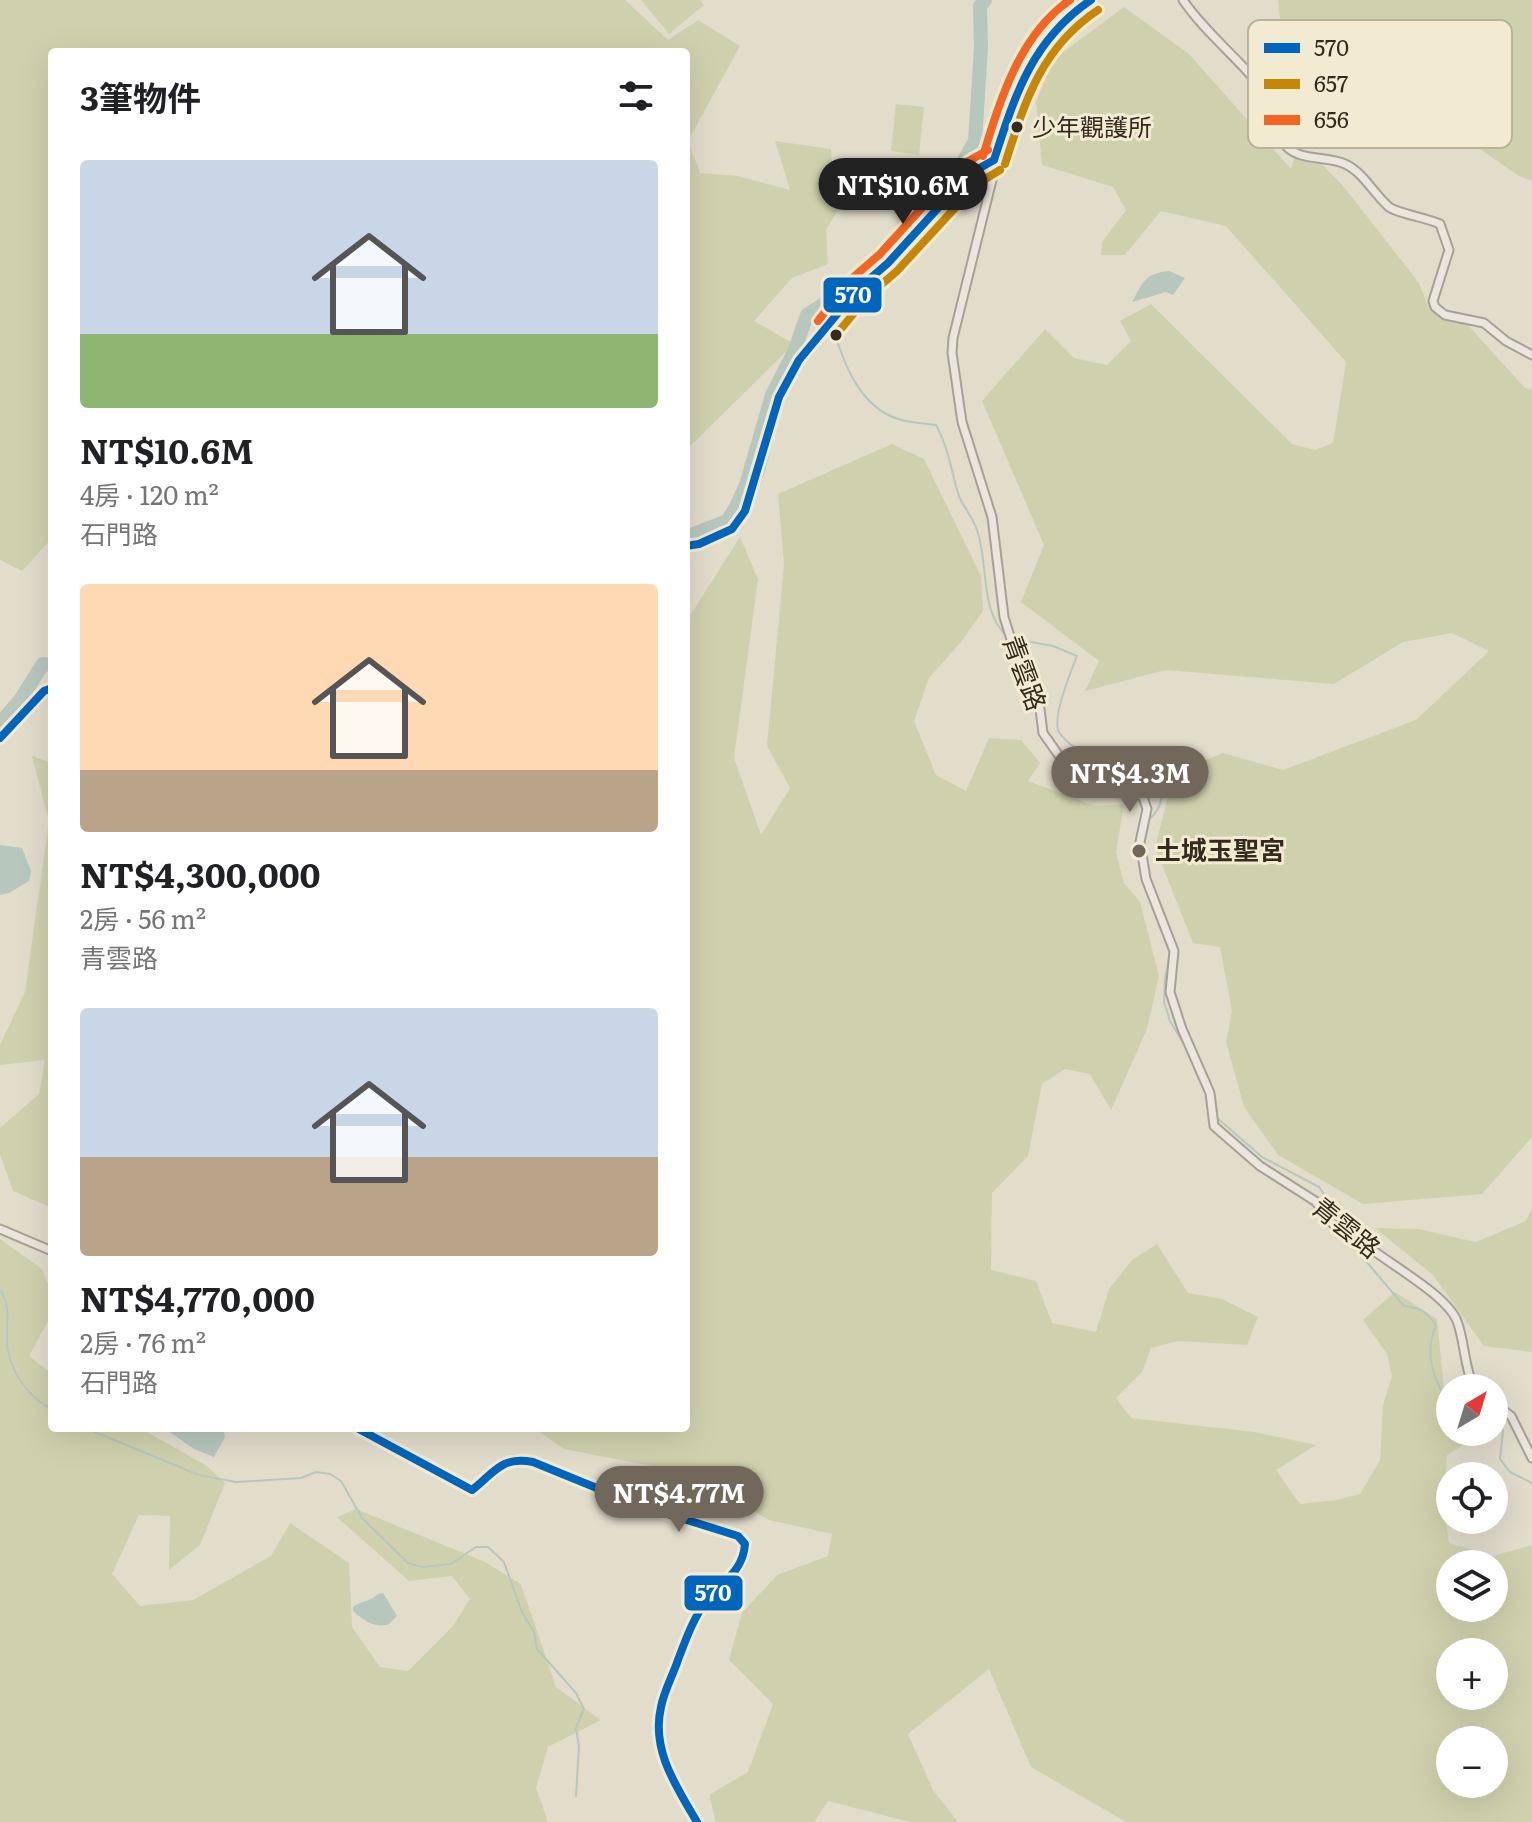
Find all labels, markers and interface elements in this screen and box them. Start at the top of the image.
legend [1248,20,1512,148]
text: 570 [1314,30,1349,63]
text: 657 [1314,66,1348,99]
text: 3筆物件 [80,71,201,121]
icon: filters [614,74,658,118]
text: 656 [1314,102,1349,135]
place label: 少年觀護所 [1032,108,1152,143]
marker: 少年觀護所 [1009,119,1025,135]
pin: NT$10.6M [820,158,986,226]
text: NT$10.6M [837,164,969,203]
icon: home [297,212,441,356]
line badge: 570 [822,276,883,314]
text: 570 [834,277,872,310]
unlabelled marker [828,327,844,343]
text: NT$10.6M [80,424,254,474]
text: 4房 · 120 m² [80,474,219,513]
text: 石門路 [80,513,158,552]
street label: 青雲路 [995,629,1058,715]
icon: home [297,636,441,780]
pin: NT$4.3M [1056,746,1204,814]
text: NT$4.3M [1069,752,1191,791]
place label: 土城玉聖宮 [1155,829,1285,868]
marker: 土城玉聖宮 [1130,842,1148,860]
text: NT$4,300,000 [80,848,321,898]
text: 2房 · 56 m² [80,898,206,937]
text: 青雲路 [80,937,158,976]
icon: home [297,1060,441,1204]
street label: 青雲路 [1305,1186,1390,1266]
text: NT$4,770,000 [80,1272,315,1322]
text: 2房 · 76 m² [80,1322,206,1361]
text: 石門路 [80,1361,158,1400]
north arrow [1436,1374,1508,1446]
map controls [1436,1374,1508,1798]
button: locate [1436,1462,1508,1534]
pin: NT$4.77M [596,1466,762,1534]
text: NT$4.77M [613,1472,745,1511]
button: layers [1436,1550,1508,1622]
line badge: 570 [683,1574,744,1612]
text: 570 [694,1575,732,1608]
button: + [1436,1638,1508,1710]
button: − [1436,1726,1508,1798]

